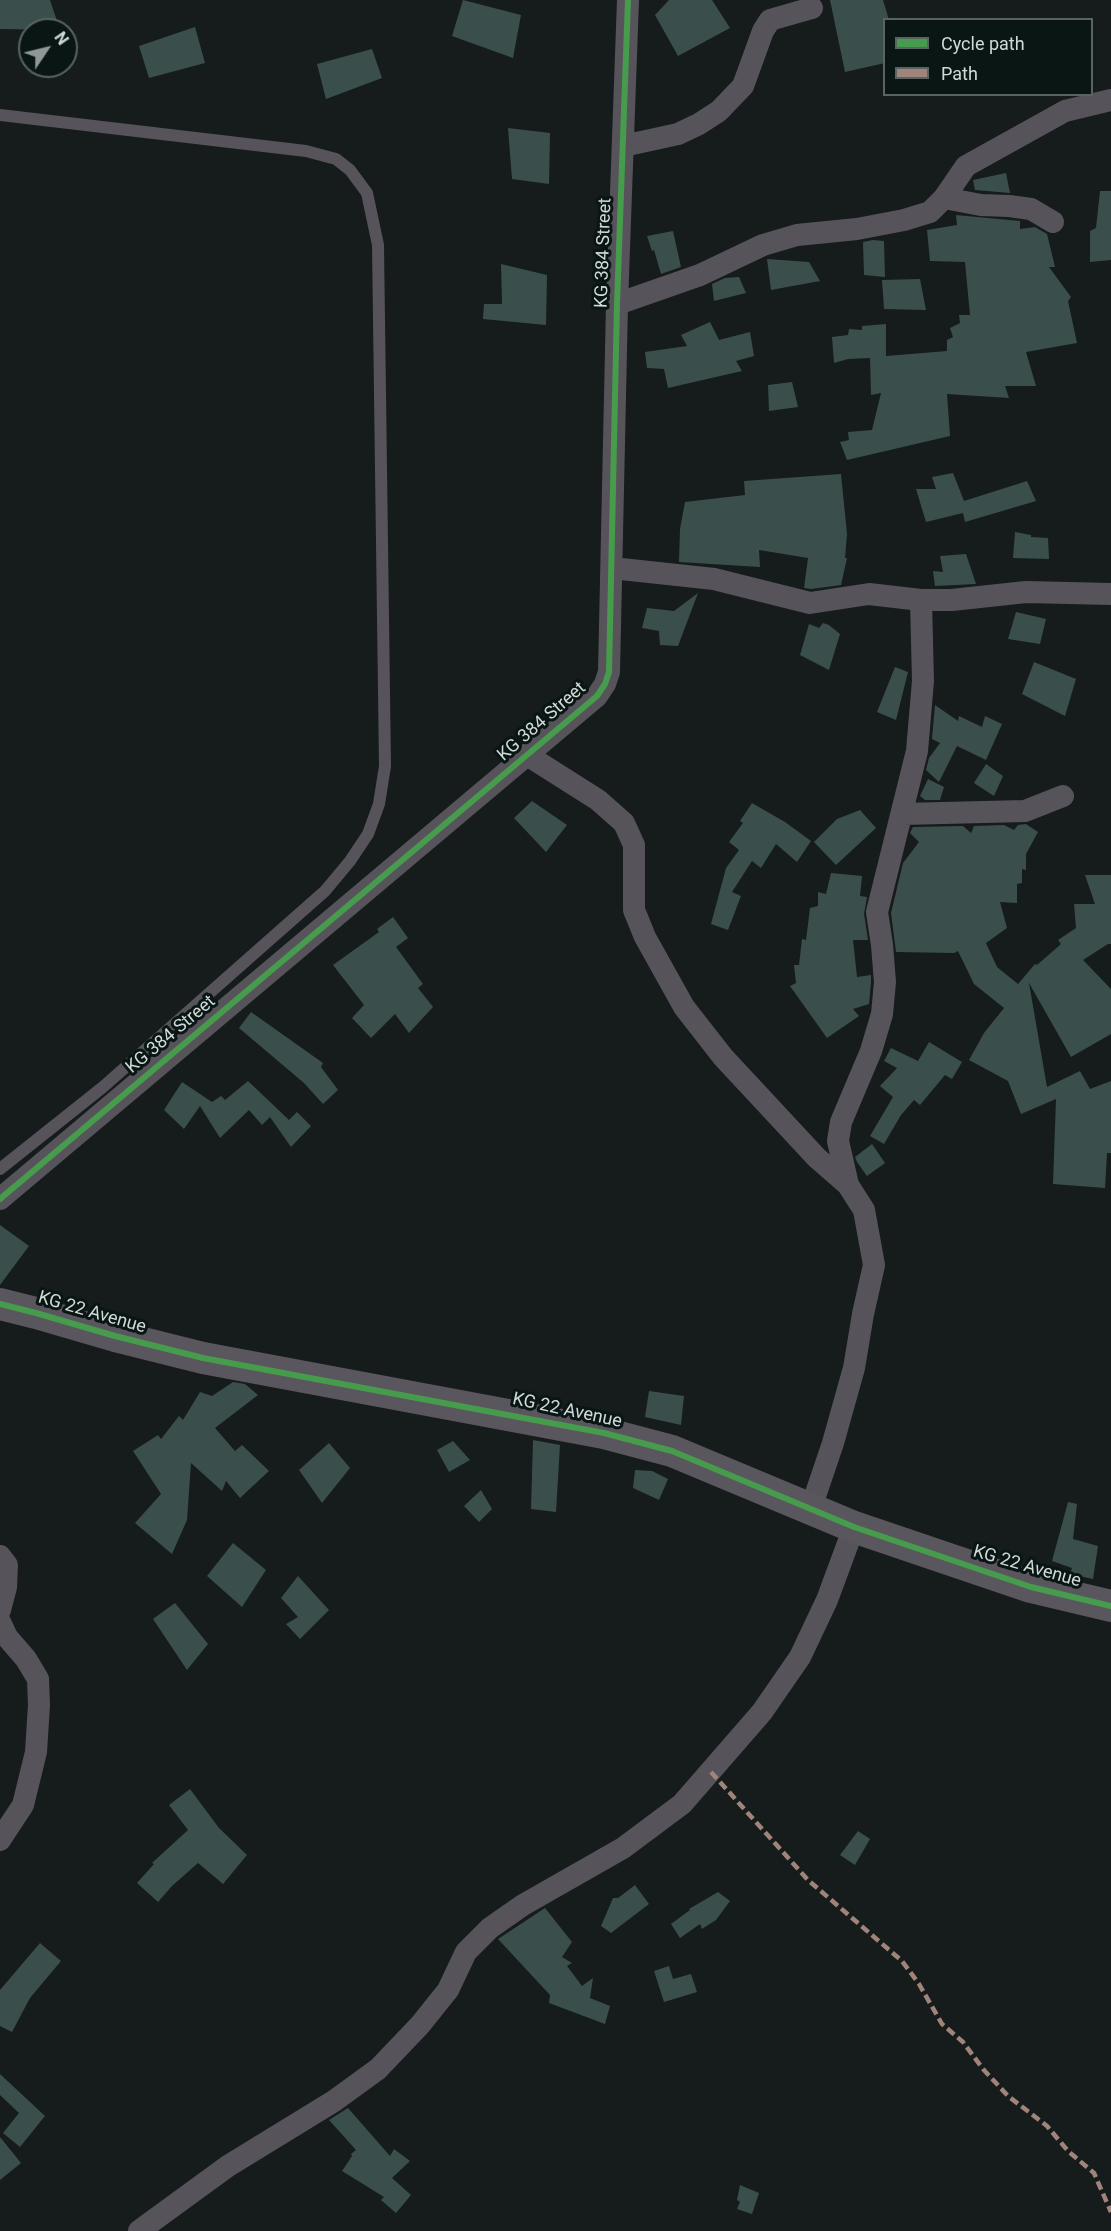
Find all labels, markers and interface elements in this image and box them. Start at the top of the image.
north arrow [18,18,78,78]
legend [883,18,1093,96]
text: N [50,28,73,49]
text: Cycle path [941,33,1025,54]
text: Path [941,63,978,84]
street label: KG 384 Street [591,198,617,308]
street label: KG 384 Street [493,678,591,766]
street label: KG 384 Street [122,991,220,1079]
street label: KG 22 Avenue [36,1287,148,1339]
street label: KG 22 Avenue [510,1389,624,1433]
street label: KG 22 Avenue [971,1541,1083,1593]

